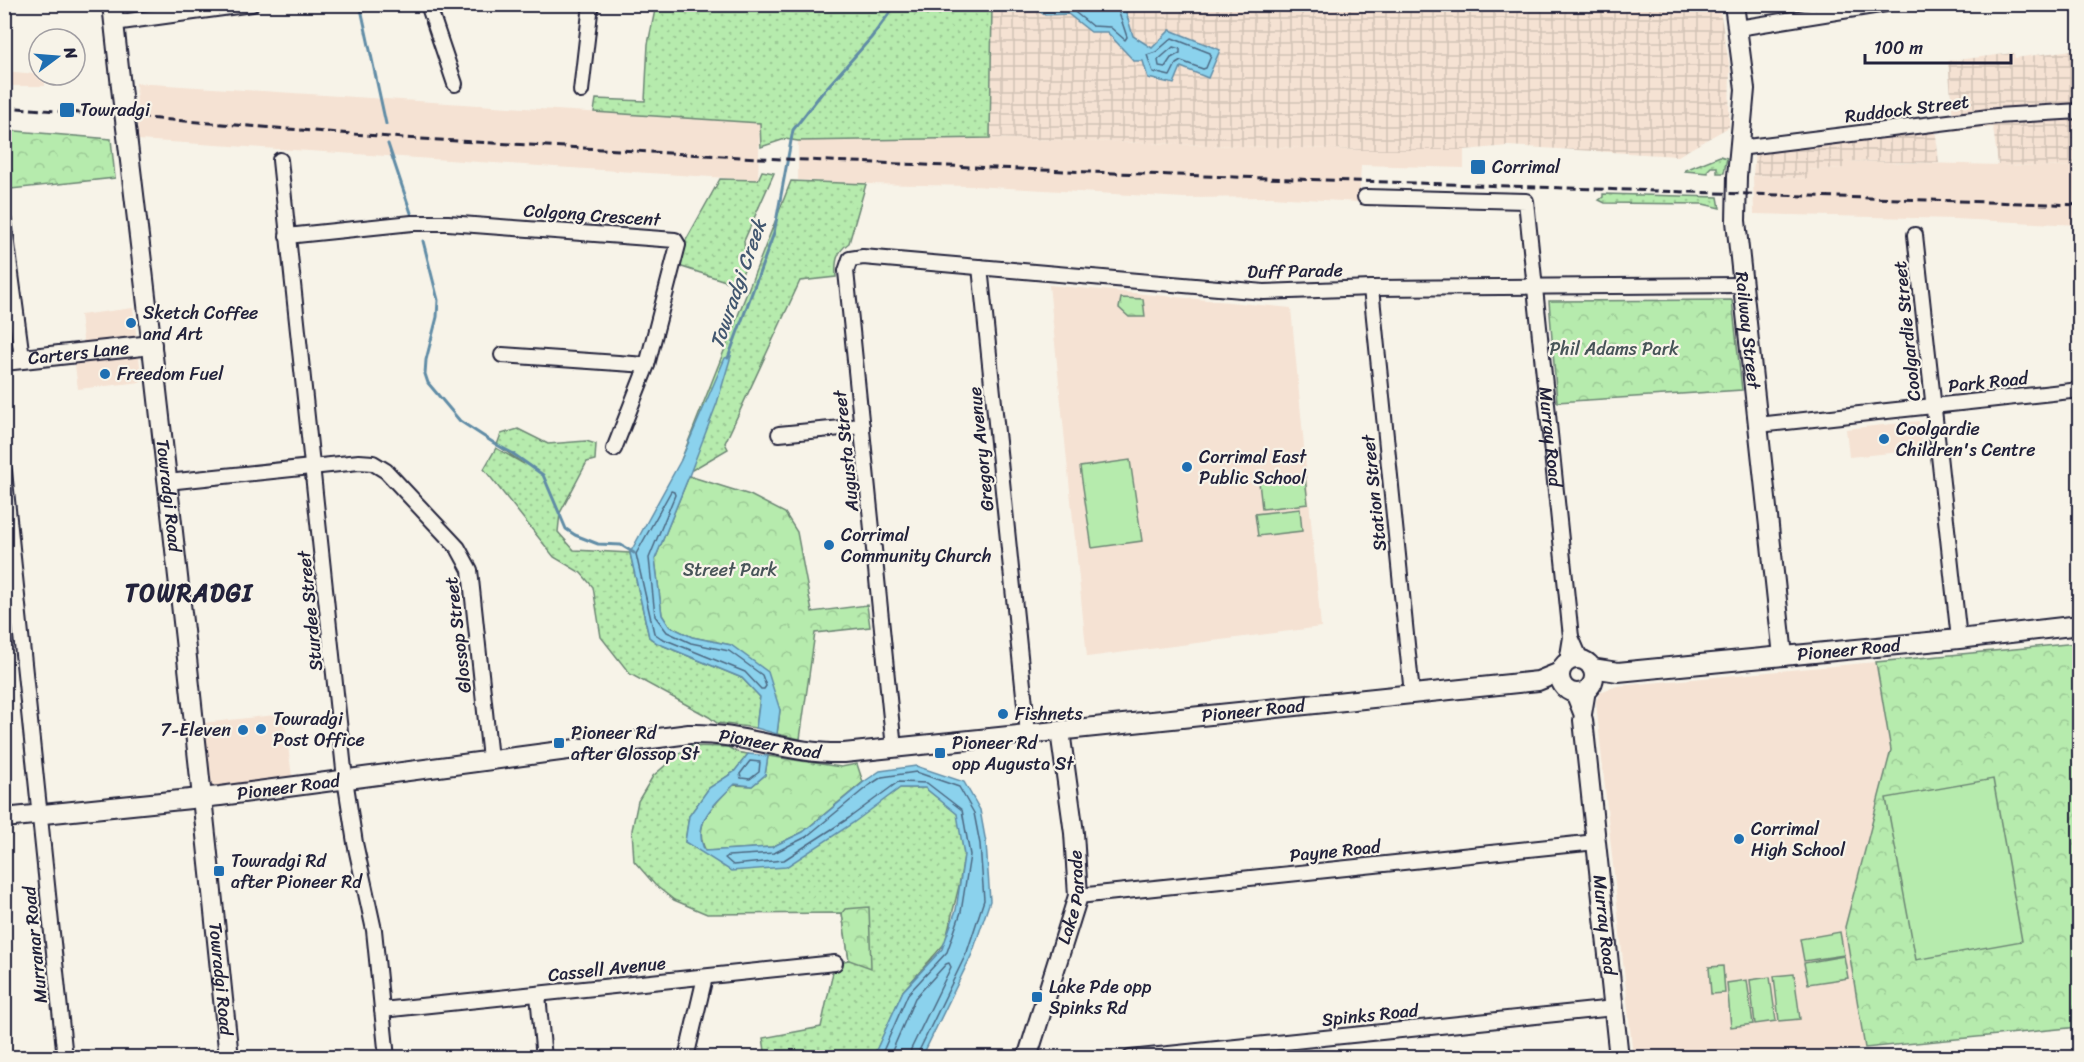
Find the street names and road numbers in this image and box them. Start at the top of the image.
street label: Ruddock Street [1843,85,1971,132]
street label: Colgong Crescent [522,194,662,236]
street label: Duff Parade [1247,254,1343,288]
street label: Coolgardie Street [1884,259,1930,403]
street label: Railway Street [1726,270,1770,391]
street label: Carters Lane [26,332,131,374]
street label: Park Road [1946,362,2031,402]
street label: Gregory Avenue [959,385,1003,513]
street label: Murray Road [1529,385,1572,490]
street label: Augusta Street [824,388,868,514]
street label: Station Street [1352,433,1396,553]
street label: Towradgi Road [147,437,191,555]
street label: Sturdee Street [288,549,332,673]
street label: Glossop Street [435,575,481,695]
street label: Pioneer Road [1796,629,1903,671]
street label: Pioneer Road [1200,689,1308,732]
street label: Pioneer Road [717,719,824,769]
street label: Pioneer Road [235,764,343,810]
street label: Payne Road [1288,830,1384,872]
street label: Lake Parade [1048,849,1094,948]
street label: Murray Road [1584,873,1626,978]
street label: Murranar Road [13,883,57,1005]
street label: Towradgi Road [199,921,243,1038]
street label: Cassell Avenue [546,947,668,991]
street label: Spinks Road [1320,994,1421,1036]

